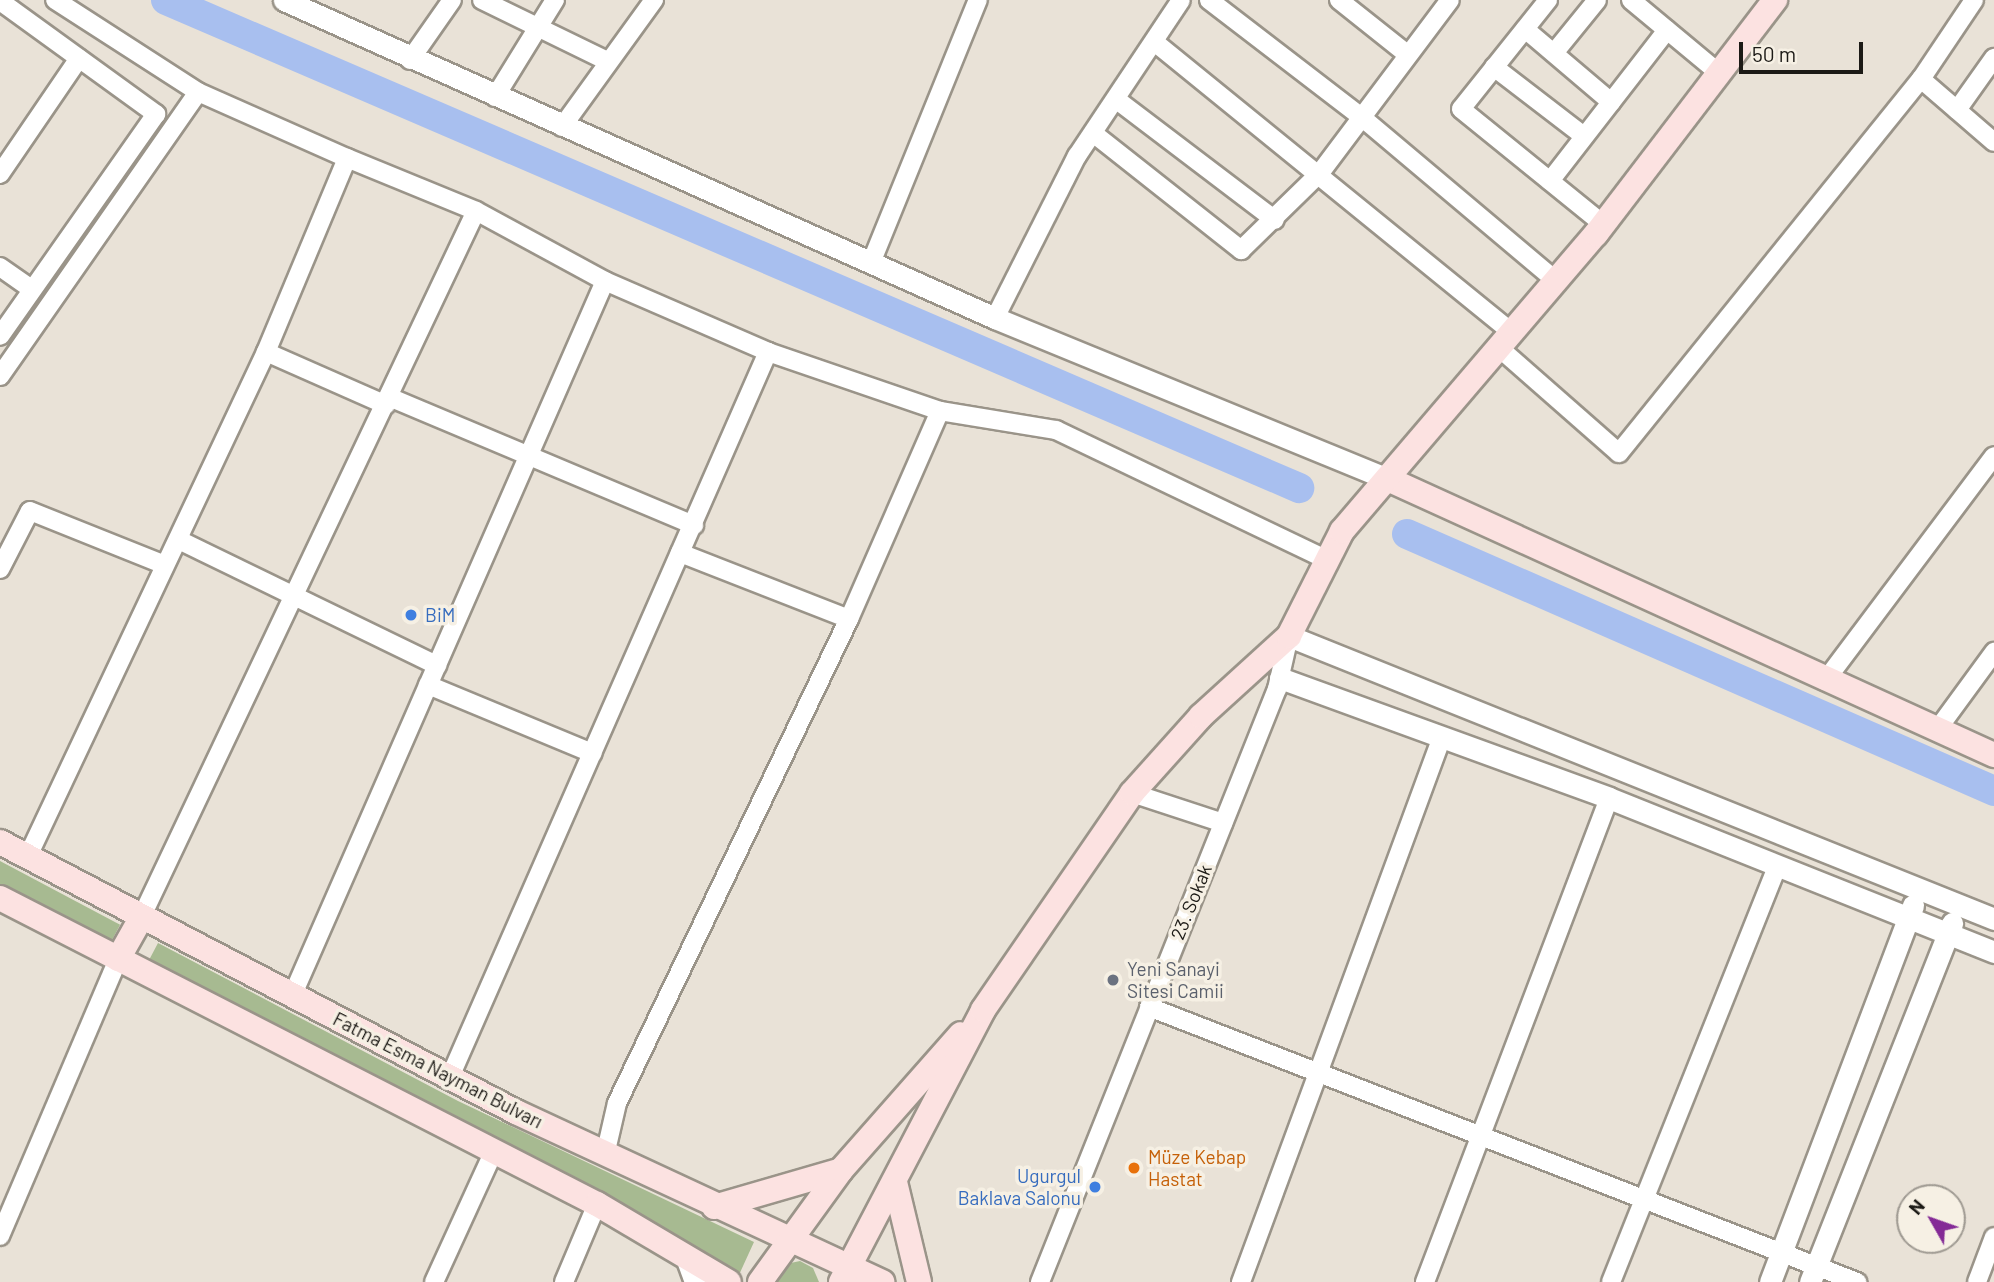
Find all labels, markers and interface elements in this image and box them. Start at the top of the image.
scale bar [1742,28,1866,72]
text: 50 m [1752,41,1796,66]
place label: BiM [425,604,455,626]
marker: BiM [403,607,419,623]
street label: 23. Sokak [1166,861,1216,943]
place label: Yeni Sanayi Sitesi Camii [1127,958,1224,1002]
marker: Yeni Sanayi Sitesi Camii [1105,972,1121,988]
street label: Fatma Esma Nayman Bulvarı [329,1007,547,1133]
place label: Müze Kebap Hastat [1148,1146,1246,1190]
marker: Müze Kebap Hastat [1126,1160,1142,1176]
place label: Ugurgul Baklava Salonu [958,1165,1081,1209]
marker: Ugurgul Baklava Salonu [1087,1179,1103,1195]
north arrow [1896,1184,1966,1254]
text: N [1903,1194,1929,1219]

